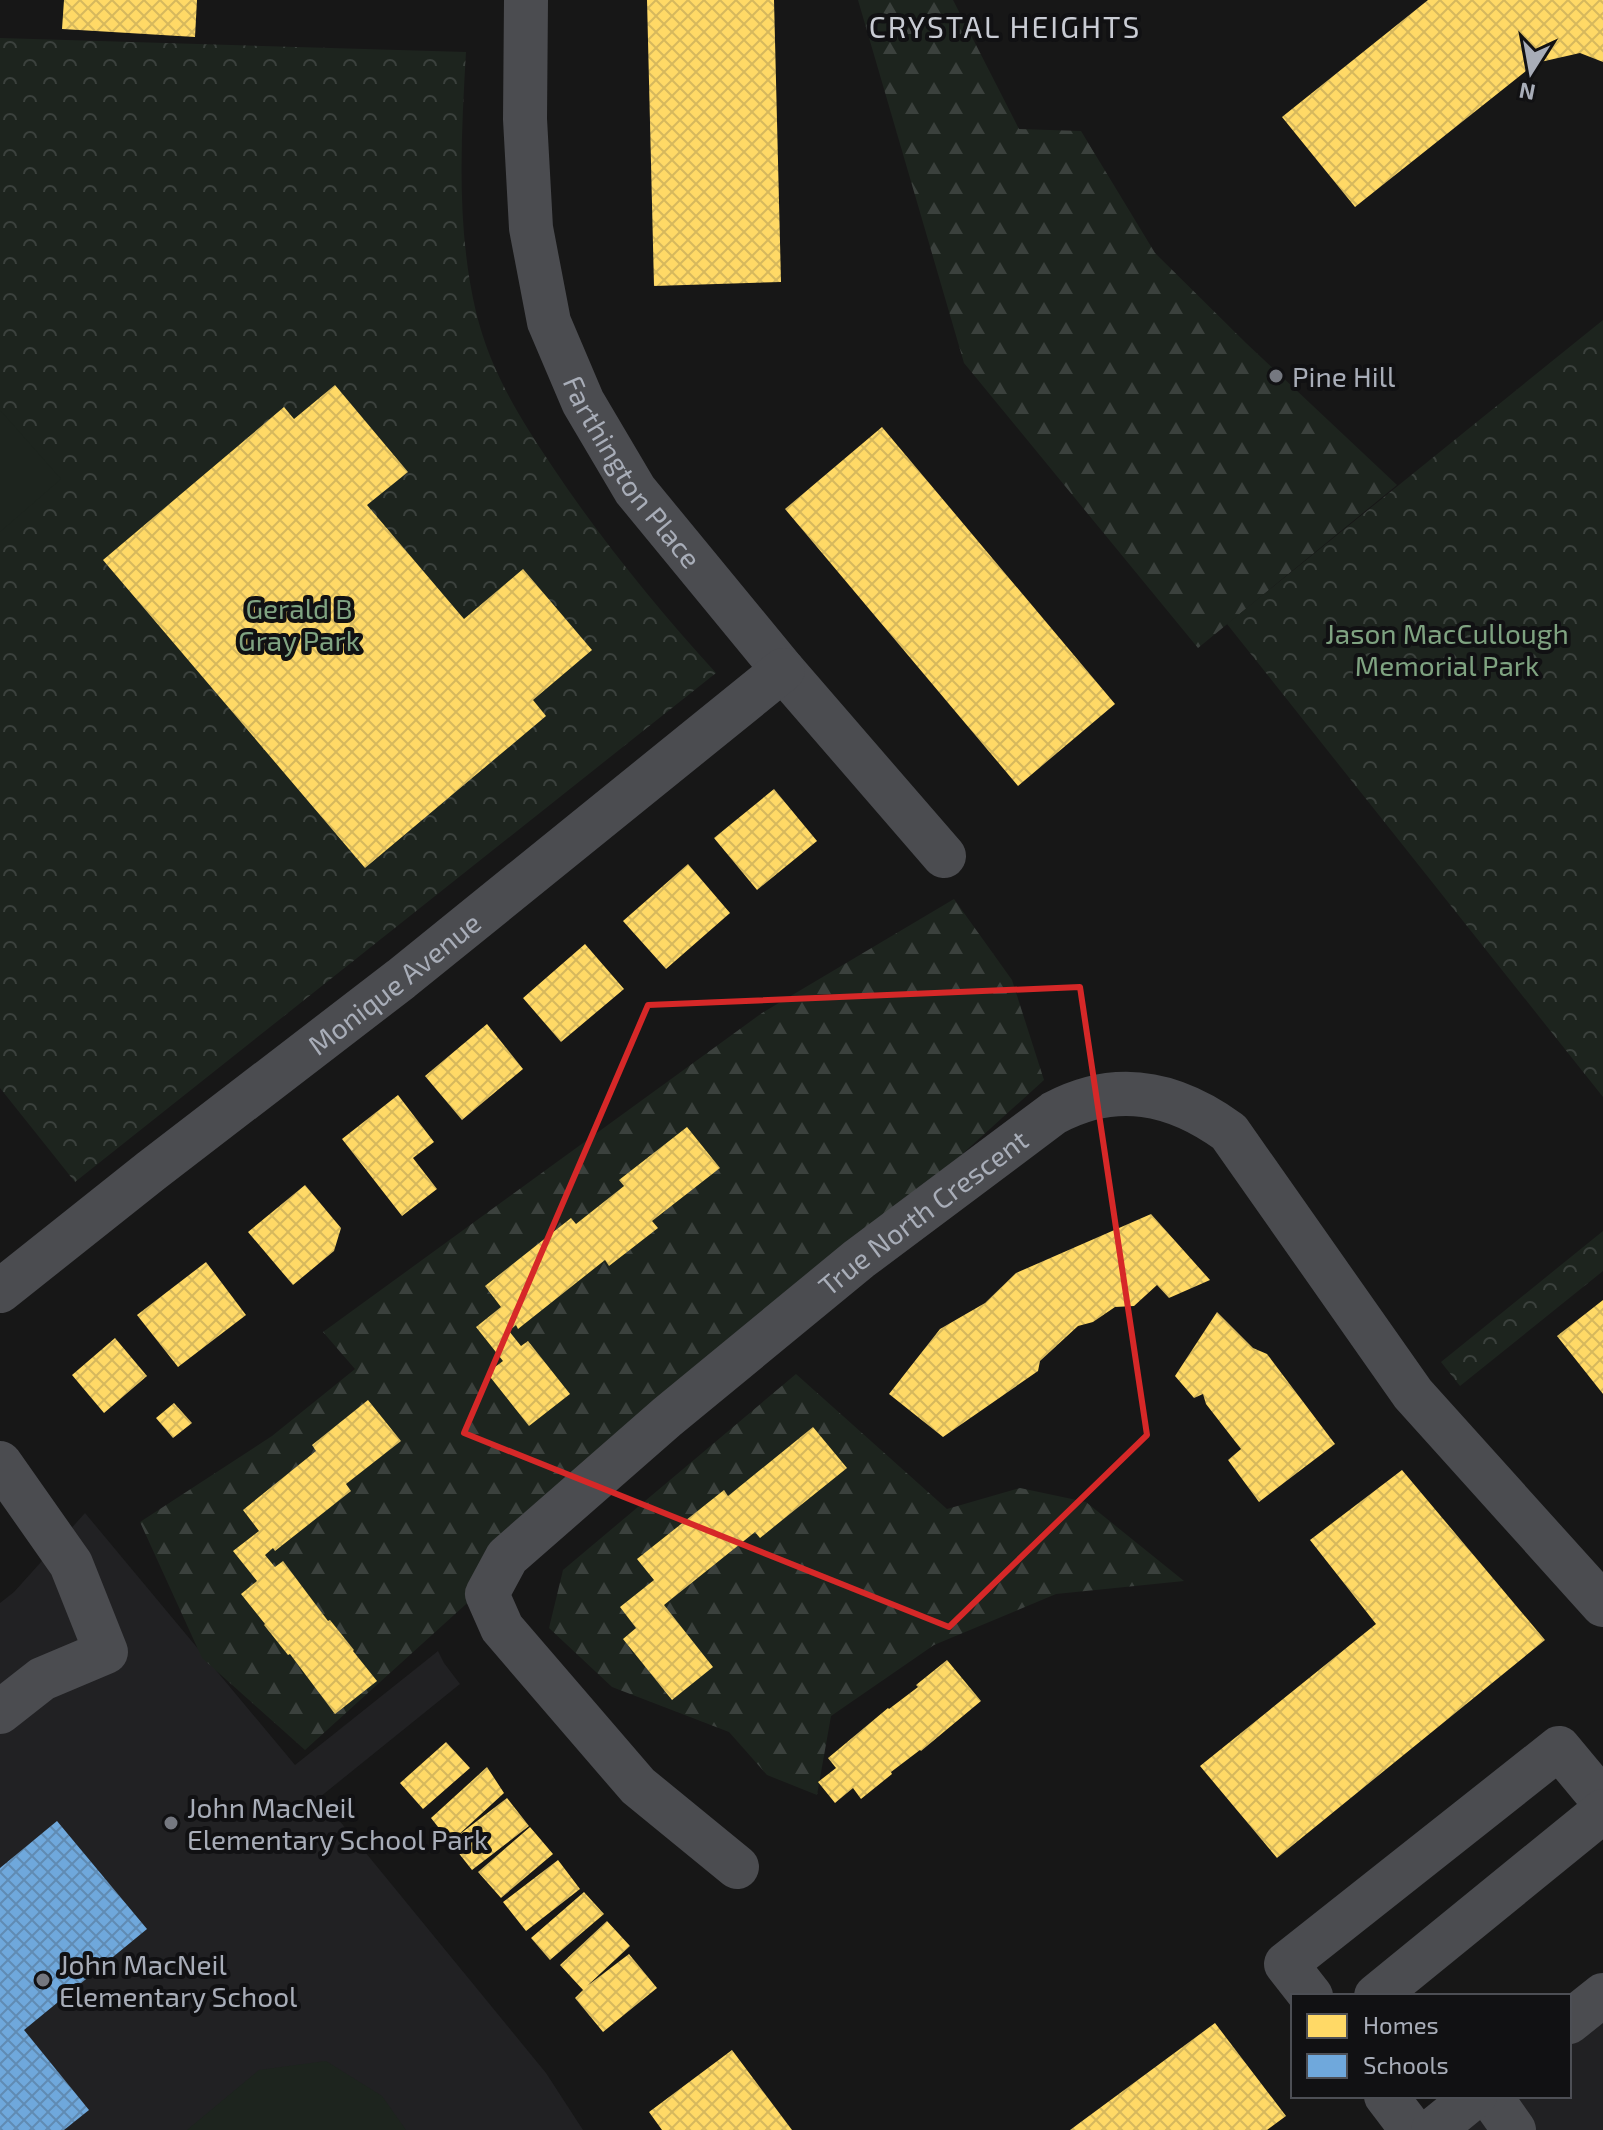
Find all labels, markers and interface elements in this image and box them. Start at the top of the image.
district label: CRYSTAL HEIGHTS [869,8,1141,44]
north arrow [1491,32,1571,112]
text: N [1517,78,1537,107]
place label: Pine Hill [1292,359,1396,393]
marker: Pine Hill [1267,367,1285,385]
street label: Farthington Place [557,370,709,574]
park label: Gerald B Gray Park [238,591,360,657]
park label: Jason MacCullough Memorial Park [1325,616,1569,682]
street label: Monique Avenue [301,905,487,1061]
street label: True North Crescent [811,1122,1034,1302]
place label: John MacNeil Elementary School Park [187,1790,488,1856]
marker: John MacNeil Elementary School Park [162,1814,180,1832]
place label: John MacNeil Elementary School [59,1947,298,2013]
marker: John MacNeil Elementary School [34,1971,52,1989]
legend [1291,1994,1571,2098]
text: Homes [1363,2010,1439,2039]
text: Schools [1363,2050,1449,2079]

